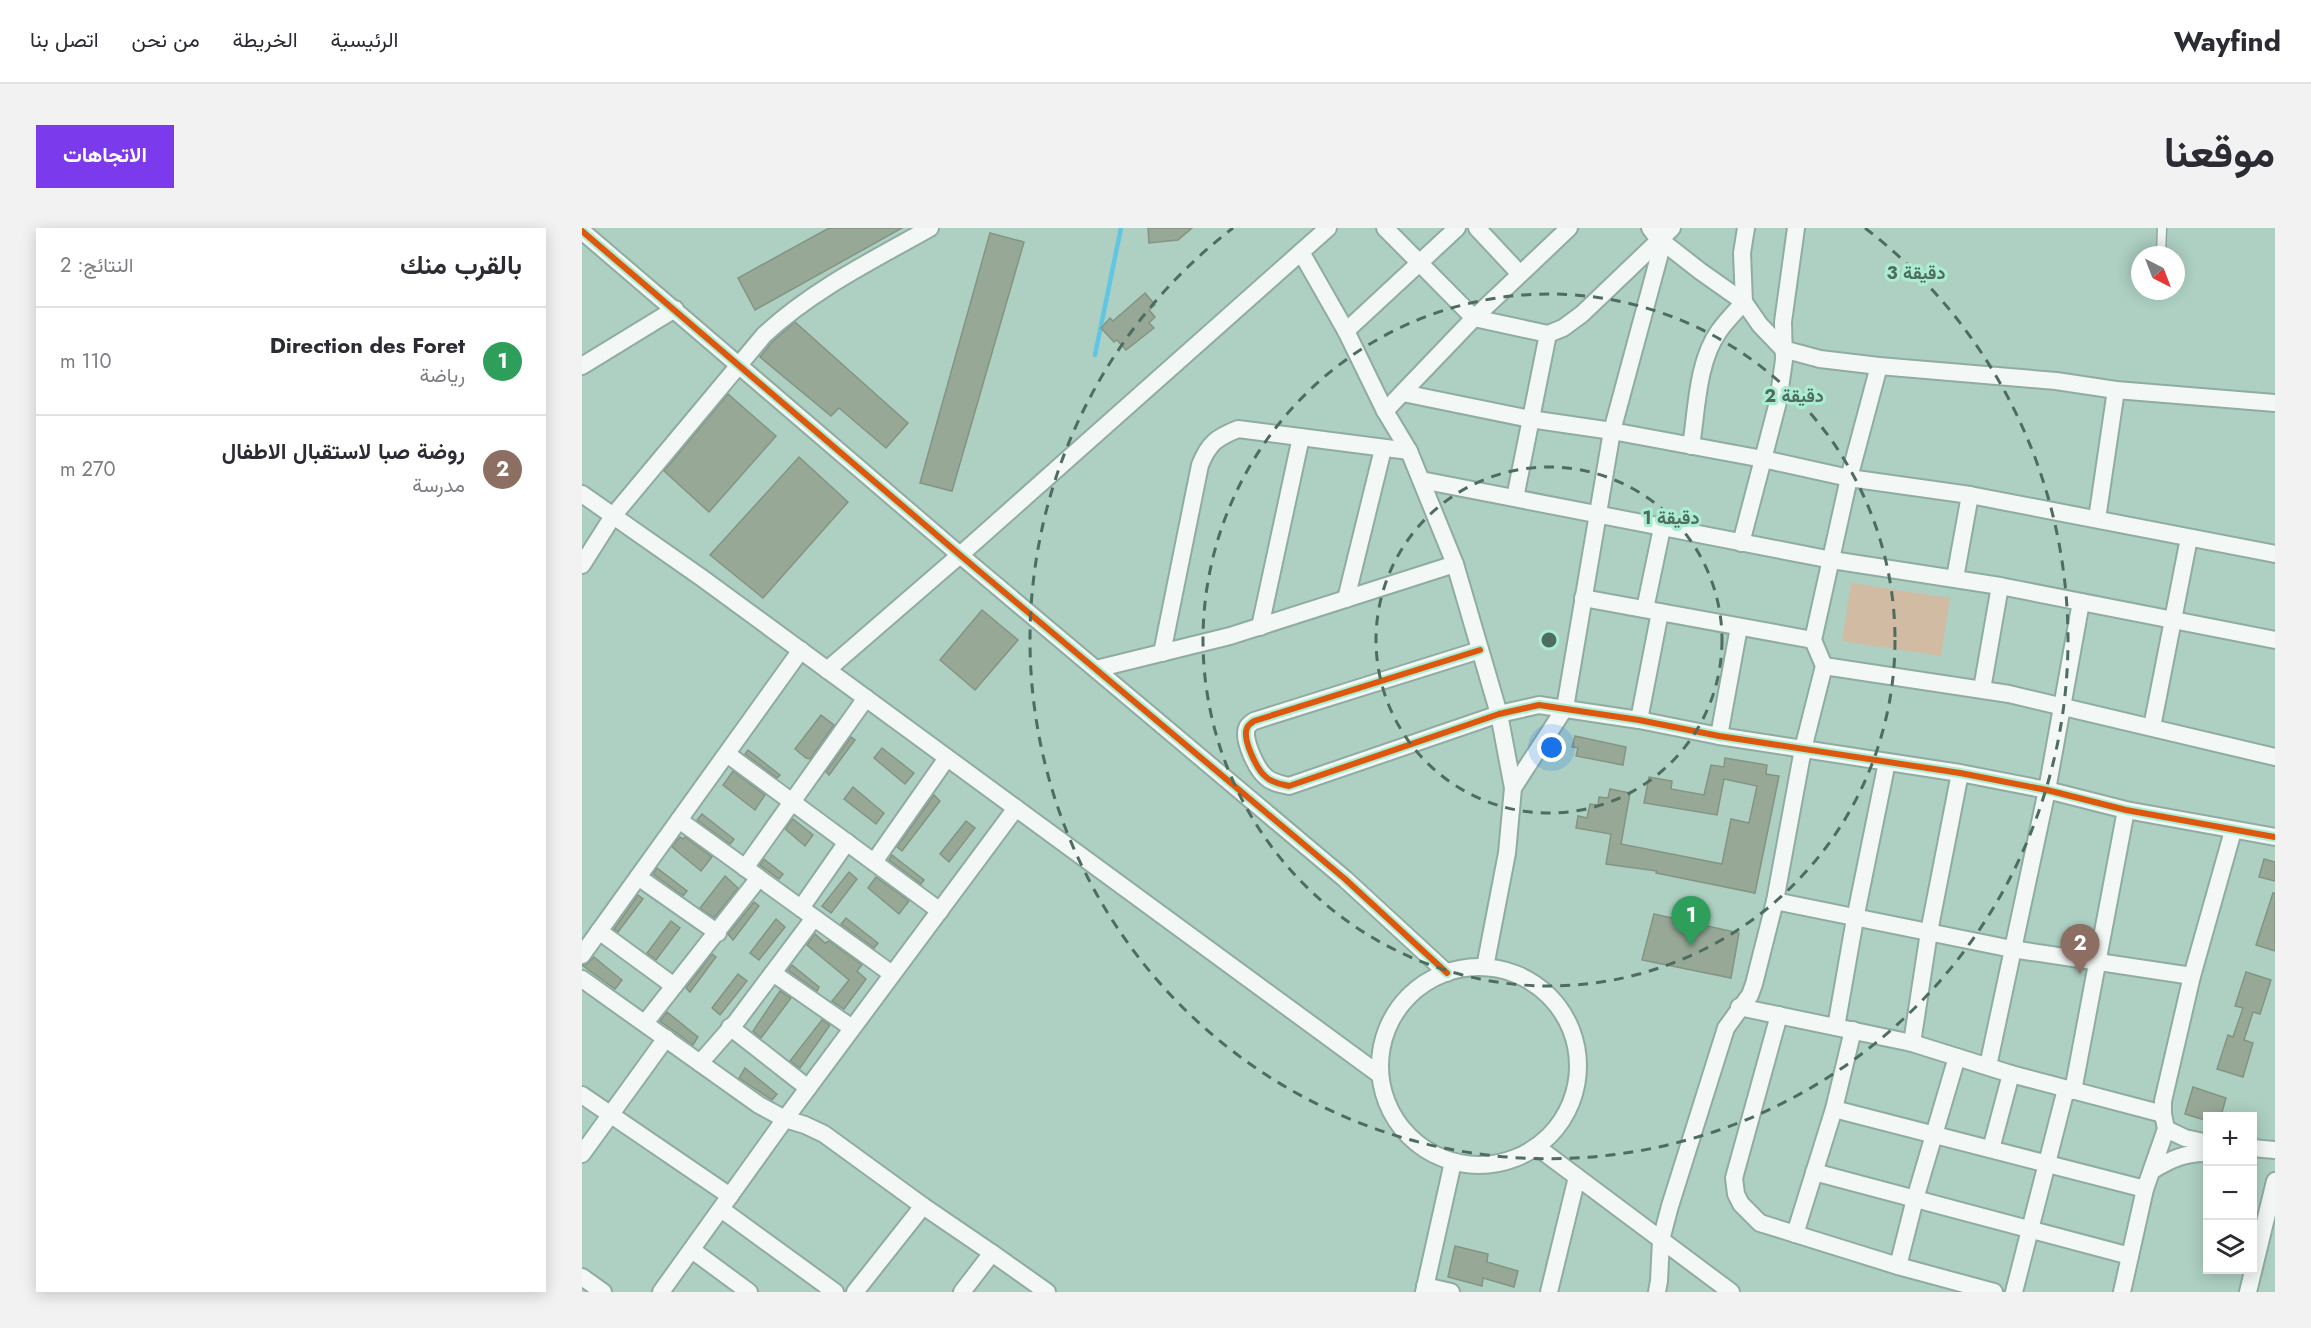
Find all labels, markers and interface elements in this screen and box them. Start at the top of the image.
text: Wayfind [2174,21,2281,62]
text: اتصل بنا [30,25,99,55]
text: من نحن [132,25,200,55]
text: الخريطة [233,25,298,55]
text: الرئيسية [331,25,398,55]
text: موقعنا [2164,122,2275,183]
button: الاتجاهات [36,125,174,188]
text: بالقرب منك [400,246,522,284]
north arrow [2131,246,2185,300]
text: النتائج: 2 [60,251,133,280]
text: 3 دقيقة [1886,260,1946,286]
text: Direction des Foret [270,329,465,361]
text: 110 m [60,347,112,376]
text: 1 [497,347,508,376]
text: رياضة [420,361,465,390]
text: 2 دقيقة [1764,383,1824,409]
text: روضة صبا لاستقبال الاطفال [222,435,465,467]
text: 270 m [60,455,116,484]
text: 2 [496,455,509,484]
text: مدرسة [412,471,465,500]
text: 1 دقيقة [1642,505,1700,531]
centre of rings [1539,630,1559,650]
your location [1537,733,1566,762]
pin: 1 [1672,896,1710,946]
pin: 2 [2060,924,2100,974]
map controls [2203,1112,2257,1274]
button: + [2203,1112,2257,1166]
button: − [2203,1166,2257,1220]
button: layers [2203,1220,2257,1274]

